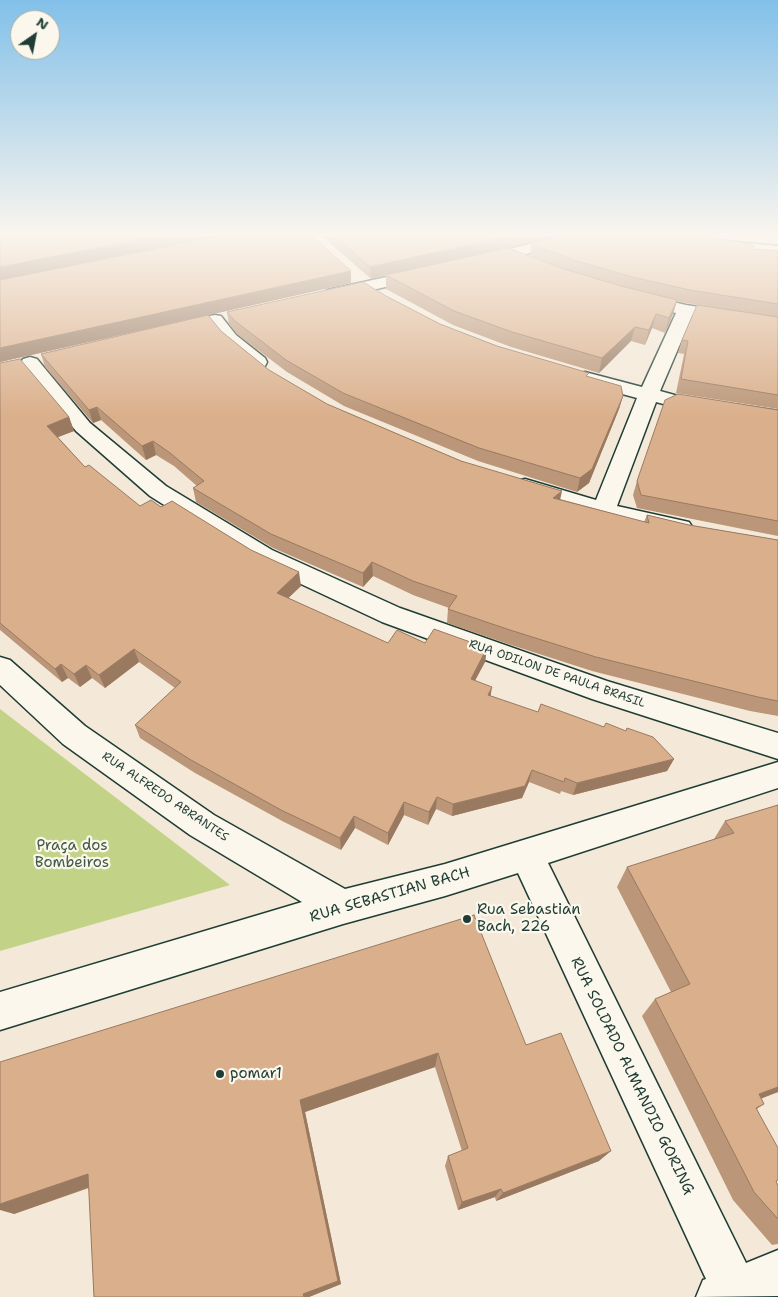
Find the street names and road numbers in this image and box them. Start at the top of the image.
street label: RUA ODILON DE PAULA BRASIL [467,637,647,711]
street label: RUA ALFREDO ABRANTES [99,749,231,845]
street label: RUA SEBASTIAN BACH [308,863,472,927]
street label: RUA SOLDADO ALMANDIO GORING [566,954,698,1198]

